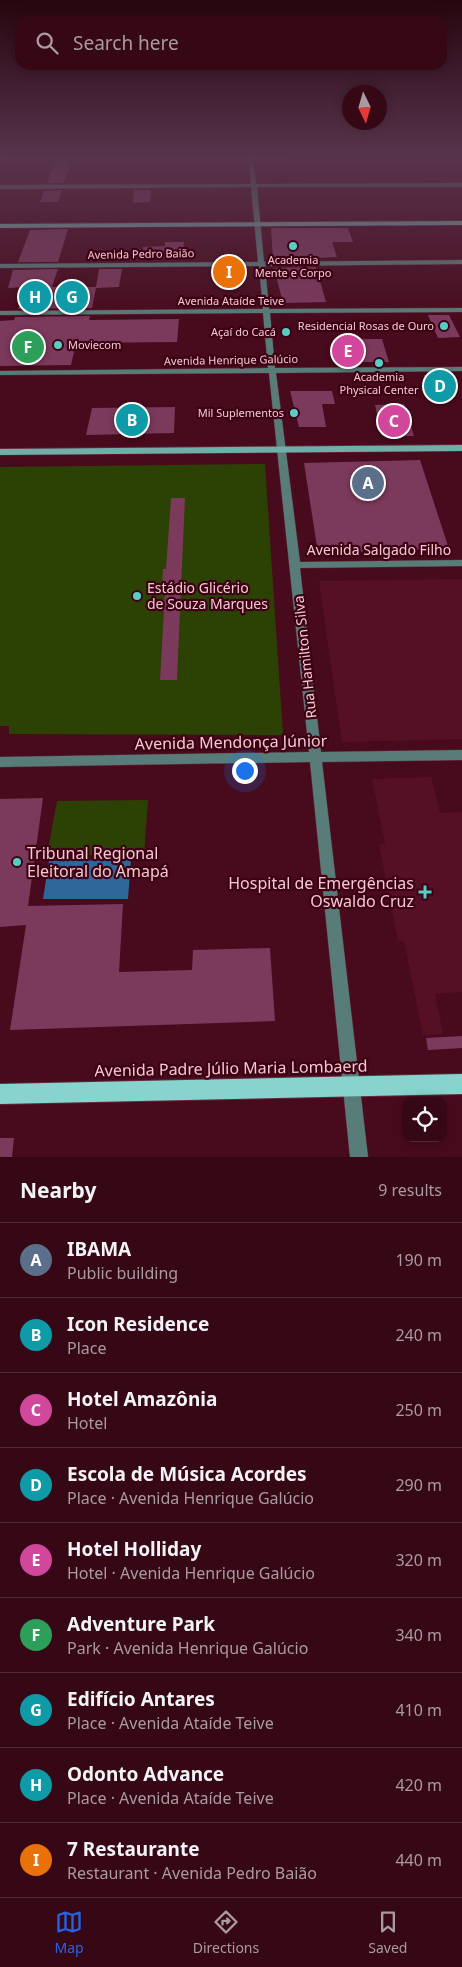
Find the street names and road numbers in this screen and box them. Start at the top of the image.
street label: Avenida Pedro Baião [88,245,195,262]
street label: Avenida Ataíde Teive [178,293,284,308]
street label: Avenida Henrique Galúcio [164,351,298,368]
street label: Avenida Salgado Filho [307,540,451,559]
street label: Rua Hamilton Silva [289,595,320,719]
street label: Avenida Mendonça Júnior [135,729,328,755]
street label: Avenida Padre Júlio Maria Lombaerd [94,1055,368,1081]

